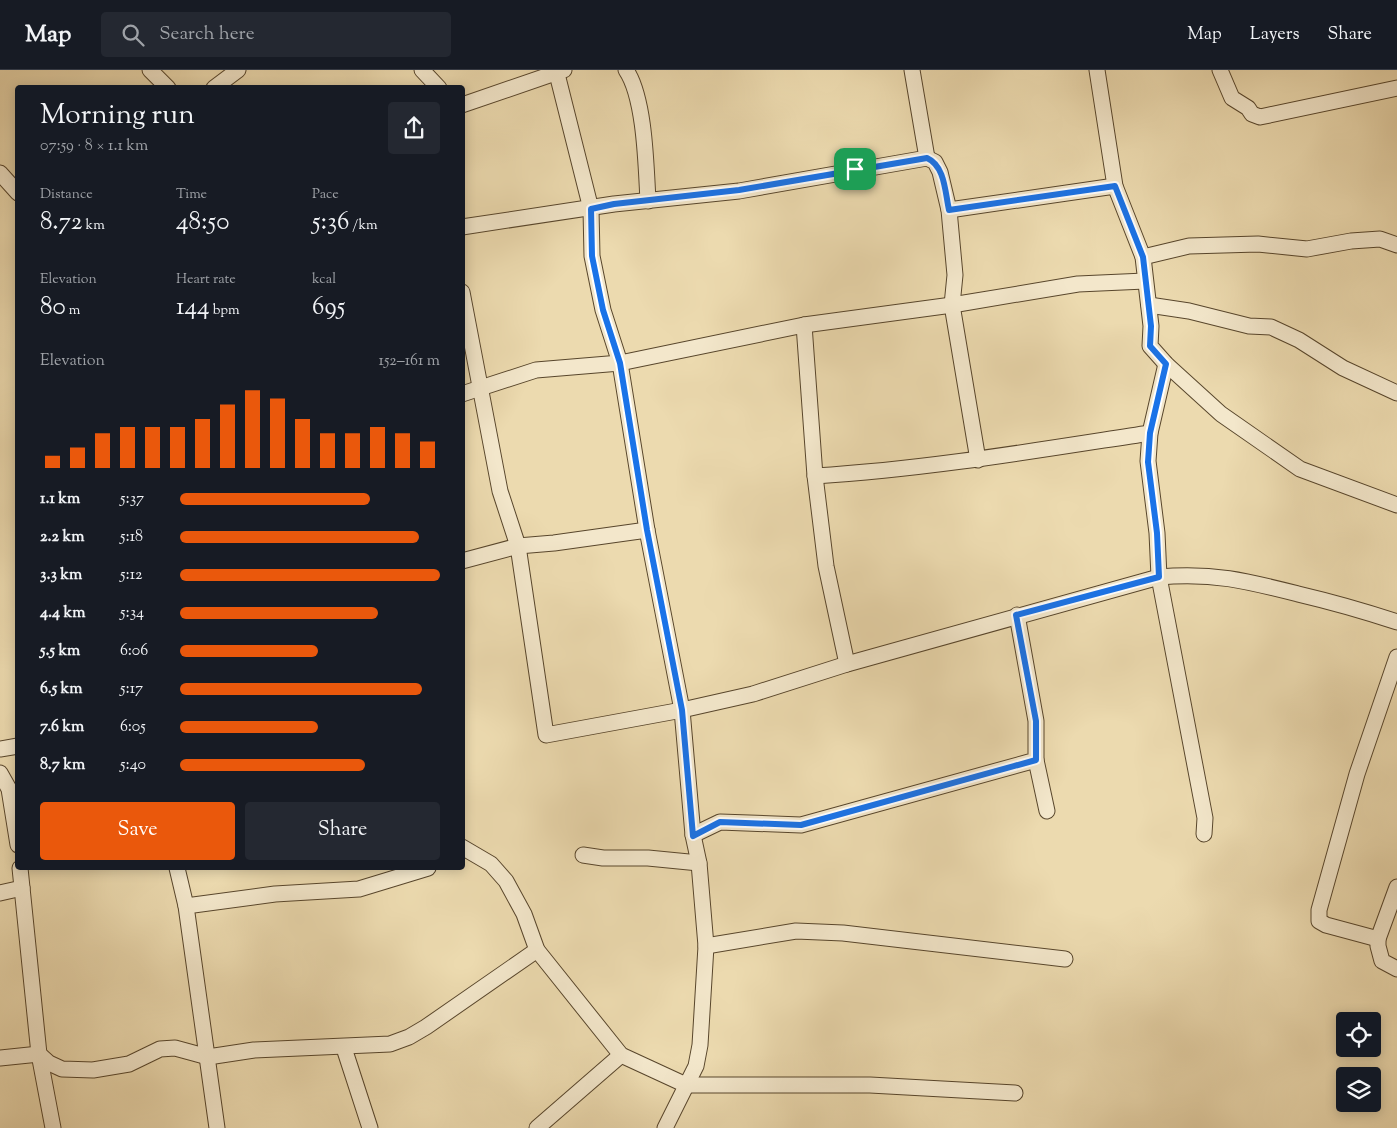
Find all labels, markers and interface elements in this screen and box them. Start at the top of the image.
search box [101,12,451,57]
text: Map [25,18,71,52]
icon: search [119,21,147,49]
text: Search here [159,21,255,48]
text: Map [1187,22,1222,48]
text: Layers [1250,22,1300,48]
text: Share [1328,22,1372,48]
text: Morning run [40,96,195,136]
button: share [388,102,440,154]
text: 07:59 · 8 × 1.1 km [40,135,148,158]
pin [834,148,876,190]
icon: arrive [841,155,869,183]
text: Distance [40,185,93,205]
text: Time [176,185,207,205]
text: Pace [312,185,339,205]
text: 8.72 [40,205,83,241]
text: 48:50 [176,205,229,241]
text: 5:36 [312,205,349,241]
text: km [83,216,105,236]
text: /km [349,216,378,236]
text: Elevation [40,270,97,290]
text: Heart rate [176,270,236,290]
text: kcal [312,270,336,290]
text: 80 [40,290,66,326]
text: 144 [176,290,210,326]
text: 695 [312,290,345,326]
text: m [66,301,80,321]
text: bpm [210,301,240,321]
text: Elevation [40,350,105,373]
text: 152–161 m [378,350,440,373]
text: 1.1 km [40,488,80,511]
text: 5:37 [120,488,144,511]
text: 2.2 km [40,526,84,549]
text: 5:18 [120,526,143,549]
text: 3.3 km [40,564,82,587]
text: 5:12 [120,564,143,587]
text: 4.4 km [40,602,86,625]
text: 5:34 [120,602,144,625]
text: 5.5 km [40,640,80,663]
text: 6:06 [120,640,148,663]
text: 6.5 km [40,678,83,701]
text: 5:17 [120,678,143,701]
text: 7.6 km [40,716,84,739]
text: 6:05 [120,716,146,739]
text: 8.7 km [40,754,85,777]
text: 5:40 [120,754,146,777]
button: Save [40,802,235,860]
button: Share [245,802,440,860]
map controls [1336,1012,1381,1112]
button: locate [1336,1012,1381,1057]
button: layers [1336,1067,1381,1112]

